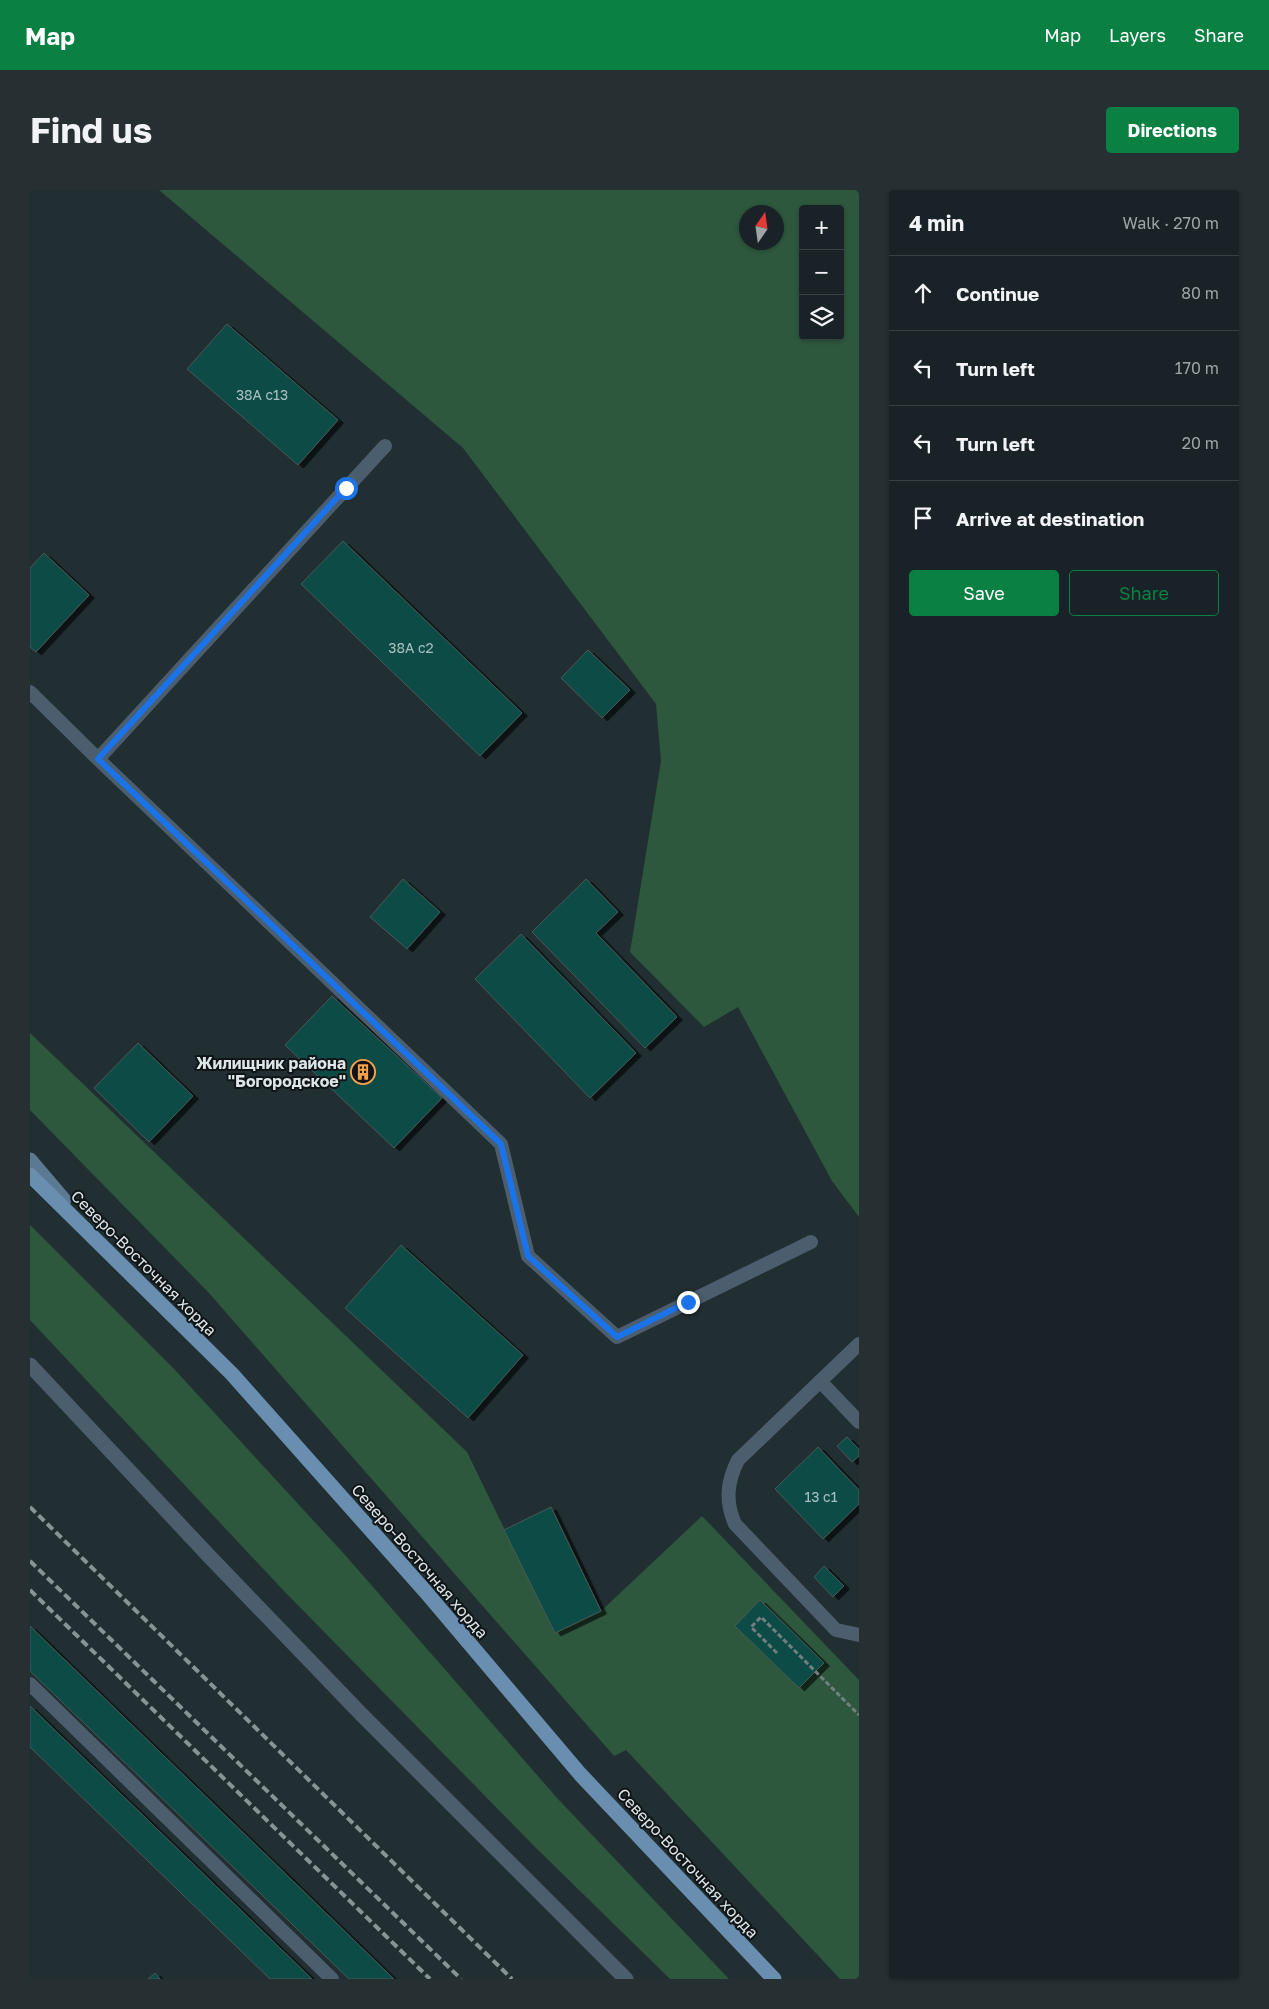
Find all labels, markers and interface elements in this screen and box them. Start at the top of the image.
text: Map [25,21,75,50]
text: Map [1044,24,1081,46]
text: Layers [1109,24,1166,46]
text: Share [1194,24,1244,46]
button: Directions [1106,107,1239,153]
text: Find us [30,109,152,151]
north arrow [739,205,784,250]
map controls [799,205,844,340]
button: + [799,205,844,250]
text: 4 min [909,210,964,236]
text: Walk · 270 m [1122,213,1219,233]
button: − [799,250,844,295]
icon: ahead [909,279,937,307]
text: Continue [956,282,1039,305]
text: 80 m [1181,283,1219,303]
button: layers [799,295,844,340]
icon: left [909,354,937,382]
text: Turn left [956,357,1035,380]
text: 170 m [1175,358,1219,378]
house number: 38А с13 [236,386,288,403]
icon: left [909,429,937,457]
text: Turn left [956,432,1035,455]
text: 20 m [1182,433,1219,453]
route start [335,477,358,500]
icon: arrive [909,504,937,532]
text: Arrive at destination [956,507,1144,530]
button: Save [909,570,1059,616]
button: Share [1069,570,1219,616]
house number: 38А с2 [388,639,434,656]
place label: Жилищник района "Богородское" [196,1053,346,1091]
building icon: Жилищник района "Богородское" [350,1059,376,1085]
street label: Северо-Восточная хорда [67,1186,221,1340]
route end [677,1291,700,1314]
street label: Северо-Восточная хорда [348,1480,492,1642]
house number: 13 с1 [805,1488,838,1505]
street label: Северо-Восточная хорда [613,1784,763,1942]

